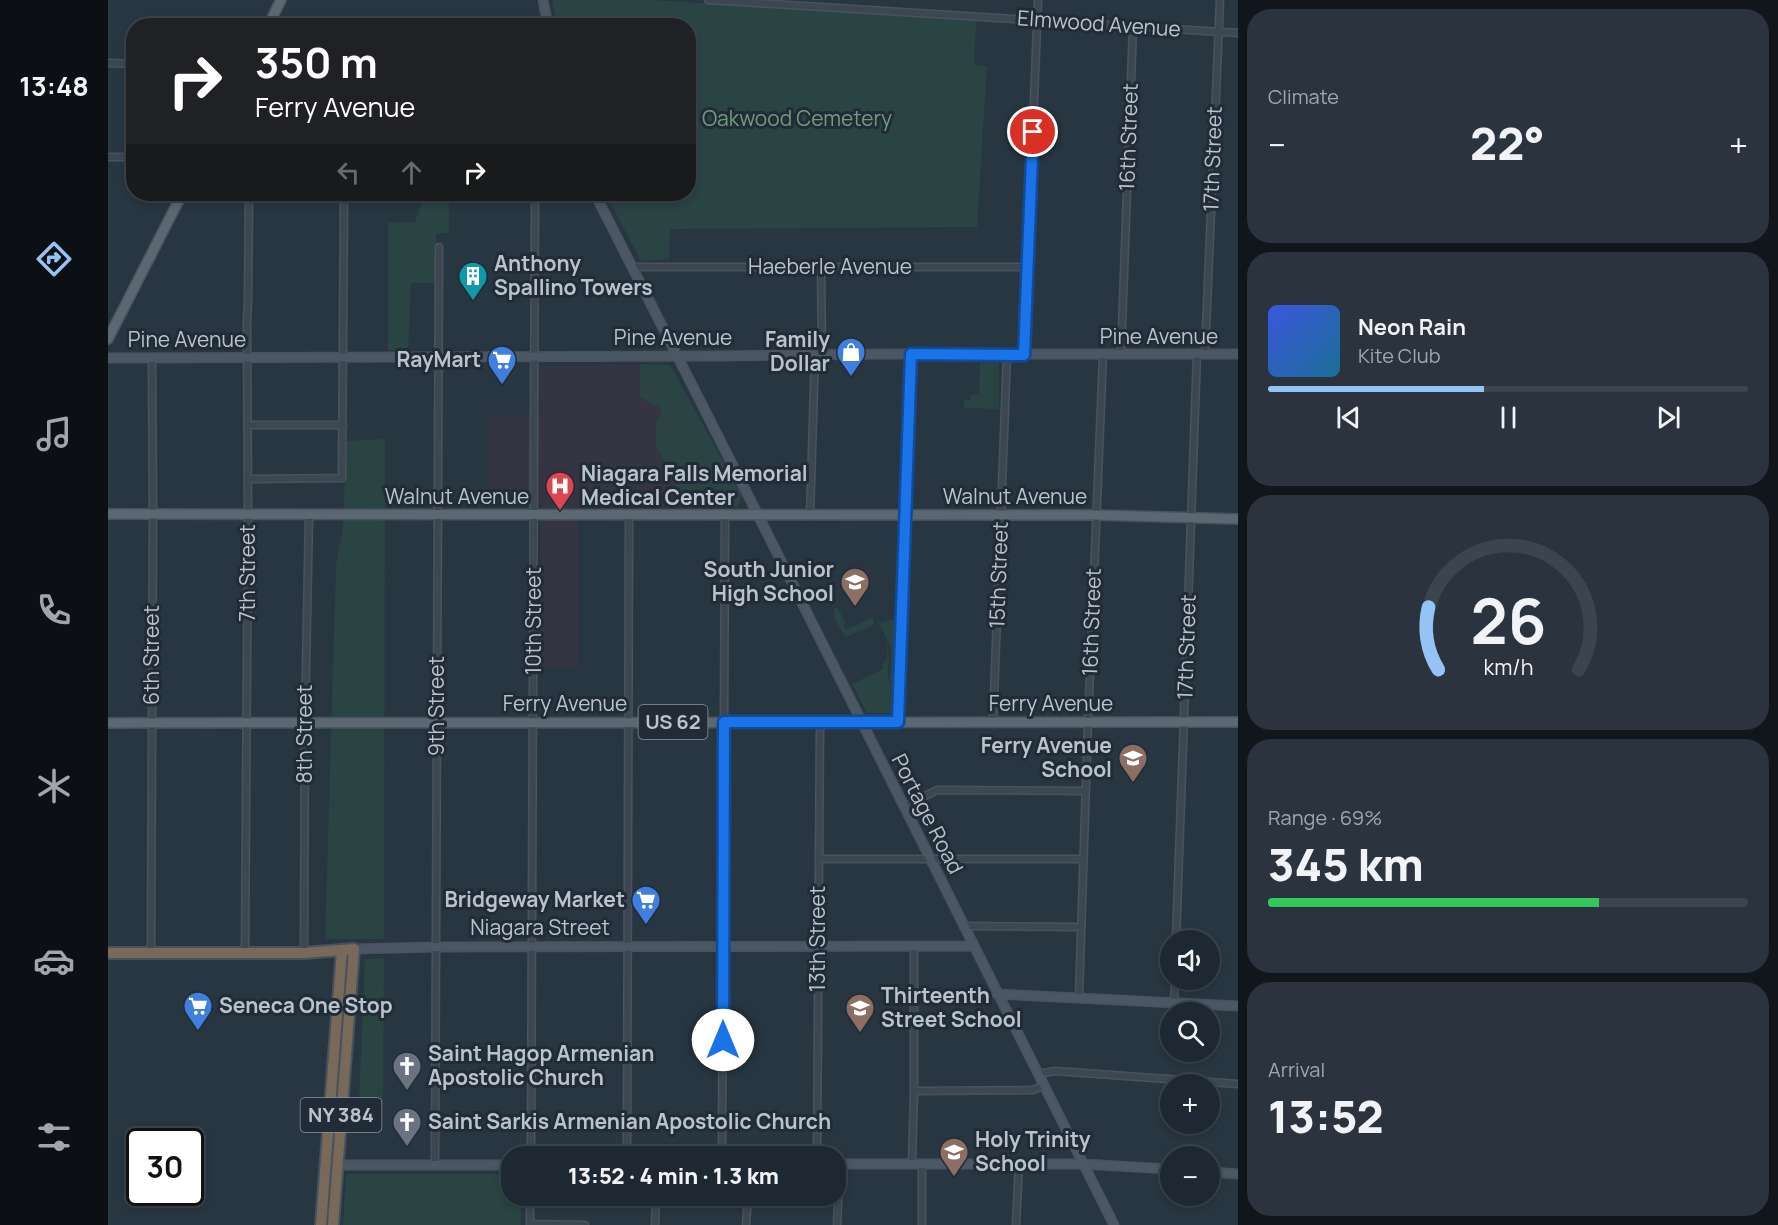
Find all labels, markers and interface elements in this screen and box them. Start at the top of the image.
street label: Elmwood Avenue [1016,3,1182,43]
text: 350 m [255,33,378,91]
icon: right [156,42,234,120]
text: 13:48 [19,67,89,104]
street label: 16th Street [1112,83,1144,191]
text: Climate [1268,83,1339,110]
text: Ferry Avenue [255,88,415,125]
park label: Oakwood Cemetery [702,104,892,132]
pin [1007,106,1058,157]
street label: 17th Street [1196,106,1228,212]
text: 22° [1470,112,1545,174]
icon: arrive [1016,115,1049,148]
text: − [1268,122,1286,167]
text: + [1729,122,1748,167]
icon: left [332,156,365,189]
icon: ahead [395,156,428,189]
icon: right [458,156,491,189]
icon: directions [33,238,75,280]
place label: Anthony Spallino Towers [494,249,653,301]
street label: Haeberle Avenue [748,252,912,280]
building icon: Anthony Spallino Towers [457,260,489,302]
text: Neon Rain [1358,312,1466,342]
street label: Pine Avenue [1100,322,1218,350]
street label: Pine Avenue [614,323,732,351]
street label: Pine Avenue [128,325,246,353]
place label: Family Dollar [765,325,830,377]
shop icon: Family Dollar [835,336,867,378]
text: Kite Club [1358,342,1441,369]
supermarket icon: RayMart [486,344,518,386]
place label: RayMart [396,345,481,373]
icon: previous [1332,401,1365,434]
icon: pause [1492,401,1525,434]
icon: next [1652,401,1685,434]
icon: music [33,413,75,455]
place label: Niagara Falls Memorial Medical Center [581,459,808,511]
hospital icon: Niagara Falls Memorial Medical Center [544,470,576,512]
street label: Walnut Avenue [385,482,529,510]
street label: Walnut Avenue [943,482,1087,510]
street label: 15th Street [982,521,1014,629]
street label: 7th Street [233,524,261,622]
place label: South Junior High School [704,555,834,607]
school or university icon: South Junior High School [839,566,871,608]
street label: 10th Street [519,567,547,675]
street label: 16th Street [1075,568,1107,676]
text: 26 [1470,577,1546,663]
icon: phone [33,589,75,631]
street label: 17th Street [1170,594,1202,700]
street label: 6th Street [137,605,165,705]
text: km/h [1483,652,1533,681]
street label: 9th Street [422,656,450,756]
street label: 8th Street [290,685,318,783]
street label: Ferry Avenue [503,689,627,717]
street label: Ferry Avenue [989,689,1113,717]
road number: US 62 [638,705,708,739]
place label: Ferry Avenue School [981,731,1112,783]
school or university icon: Ferry Avenue School [1117,742,1149,784]
street label: Portage Road [886,749,970,878]
icon: climate [33,765,75,807]
text: Range · 69% [1268,804,1382,831]
text: 345 km [1268,833,1424,895]
supermarket icon: Bridgeway Market [630,884,662,926]
place label: Bridgeway Market [444,885,625,913]
street label: 13th Street [803,886,831,992]
street label: Niagara Street [470,913,610,941]
map controls [1160,930,1220,1206]
button: sound [1160,930,1220,990]
icon: car [33,940,75,982]
place label: Thirteenth Street School [881,981,1022,1033]
supermarket icon: Seneca One Stop [182,990,214,1032]
place label: Seneca One Stop [219,991,393,1019]
school or university icon: Thirteenth Street School [844,992,876,1034]
button: search [1160,1002,1220,1062]
position arrow [691,1008,755,1072]
place label: Saint Hagop Armenian Apostolic Church [428,1039,654,1091]
church icon: Saint Hagop Armenian Apostolic Church [391,1050,423,1092]
text: Arrival [1268,1056,1325,1083]
button: + [1160,1074,1220,1134]
text: 13:52 [1268,1085,1384,1147]
road number: NY 384 [300,1098,382,1132]
church icon: Saint Sarkis Armenian Apostolic Church [391,1106,423,1148]
place label: Saint Sarkis Armenian Apostolic Church [428,1107,831,1135]
icon: filters [33,1116,75,1158]
place label: Holy Trinity School [975,1125,1091,1177]
speed limit sign: 30 [126,1128,204,1206]
school or university icon: Holy Trinity School [938,1136,970,1178]
button: − [1160,1146,1220,1206]
text: 13:52 · 4 min · 1.3 km [568,1161,779,1191]

